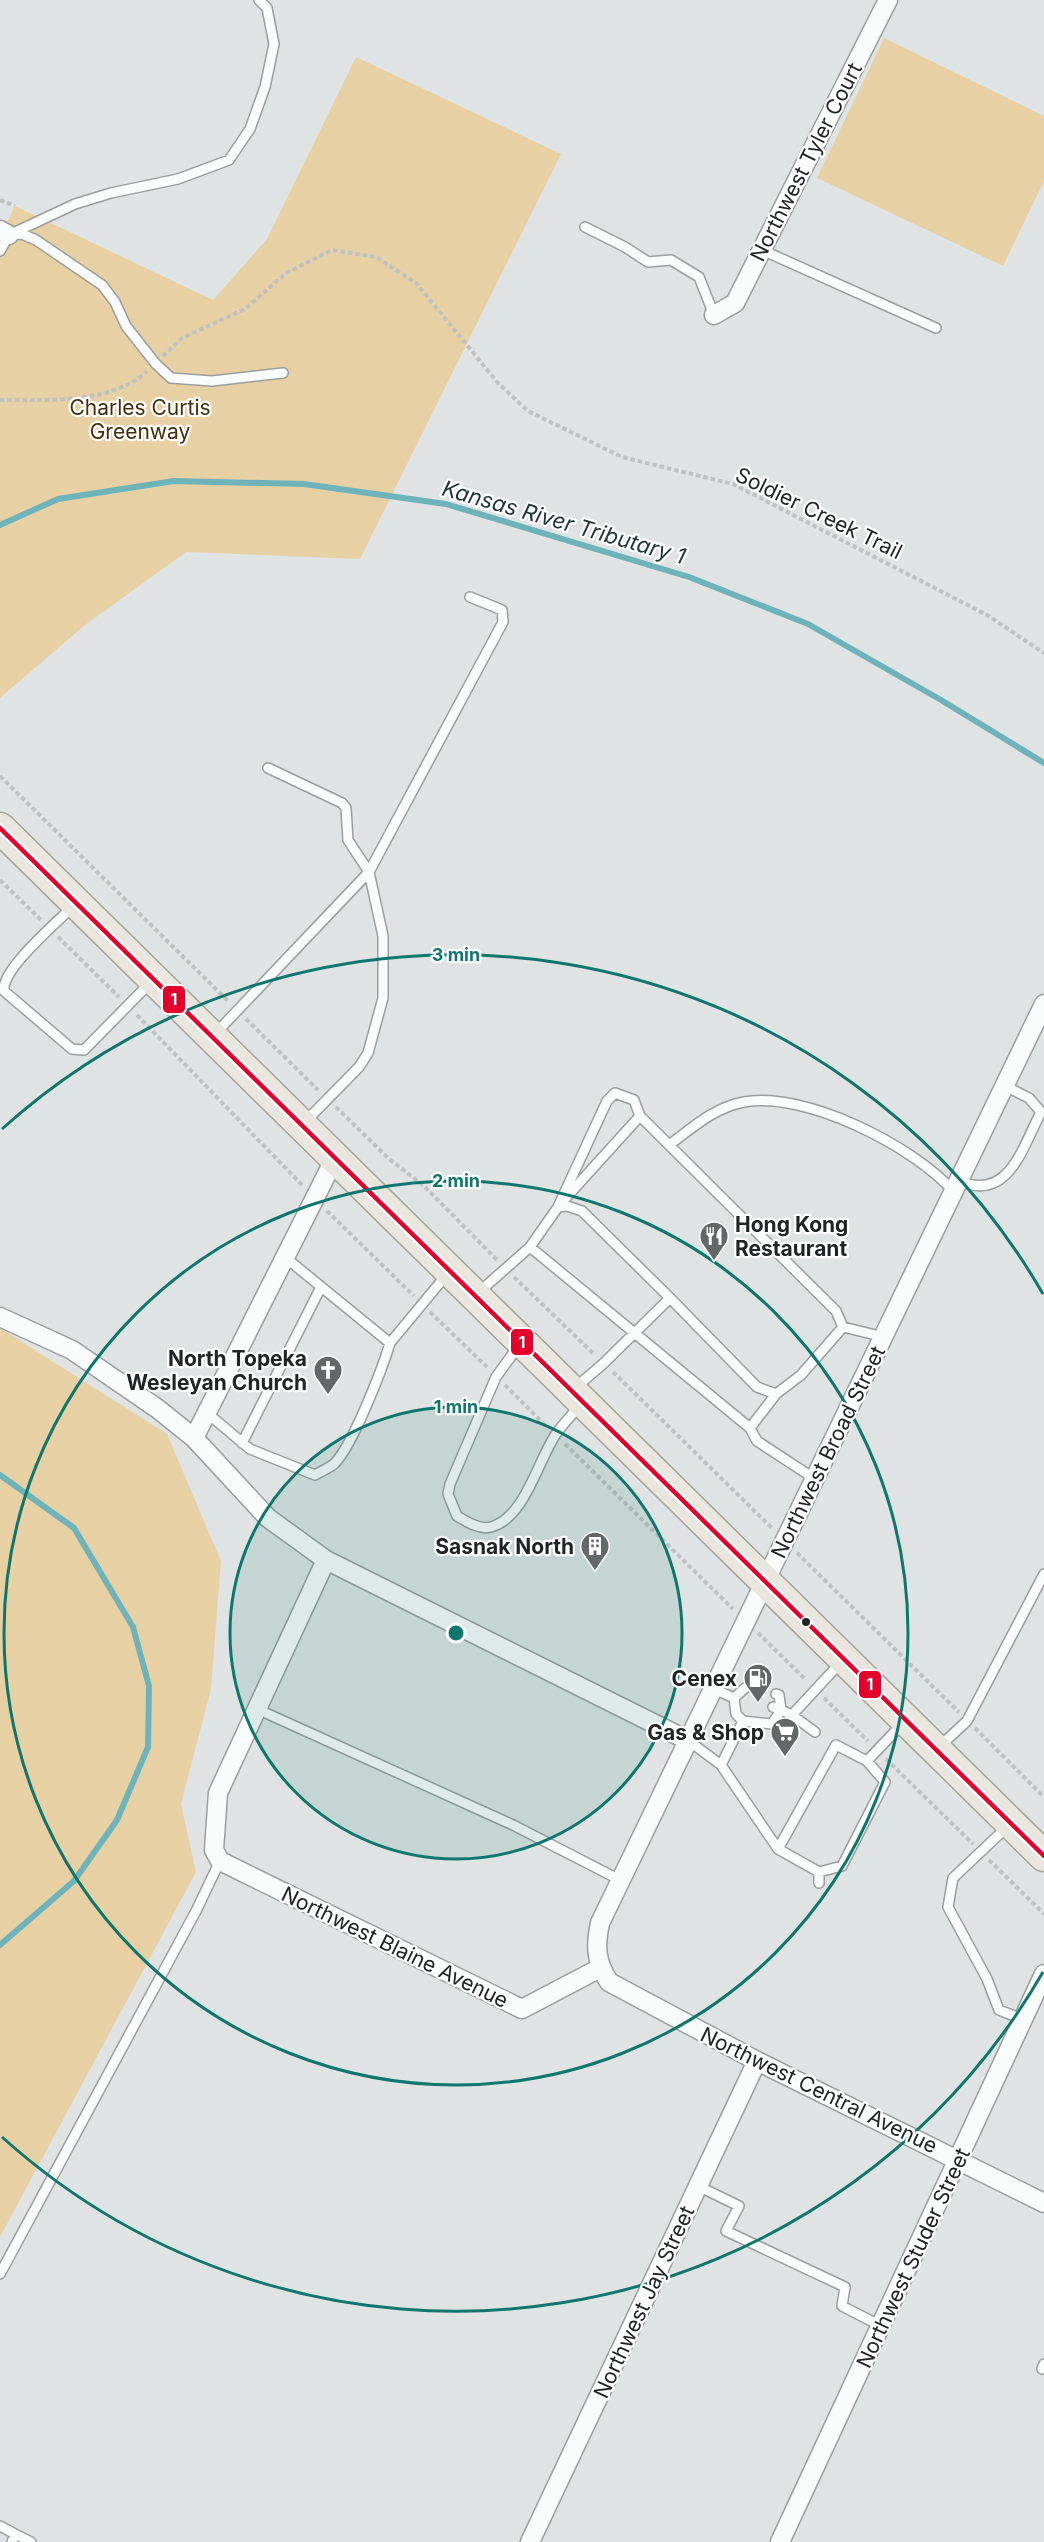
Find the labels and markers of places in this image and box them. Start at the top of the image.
place label: Hong Kong Restaurant [735,1212,848,1261]
restaurant icon: Hong Kong Restaurant [698,1220,730,1262]
place label: North Topeka Wesleyan Church [126,1346,307,1395]
church icon: North Topeka Wesleyan Church [312,1354,344,1396]
building icon: Sasnak North [579,1530,611,1572]
place label: Sasnak North [435,1534,574,1559]
unlabelled marker [800,1616,812,1628]
centre of rings [446,1623,466,1643]
fuel station icon: Cenex [742,1662,774,1704]
place label: Cenex [672,1666,737,1691]
supermarket icon: Gas & Shop [769,1716,801,1758]
place label: Gas & Shop [647,1720,764,1745]

